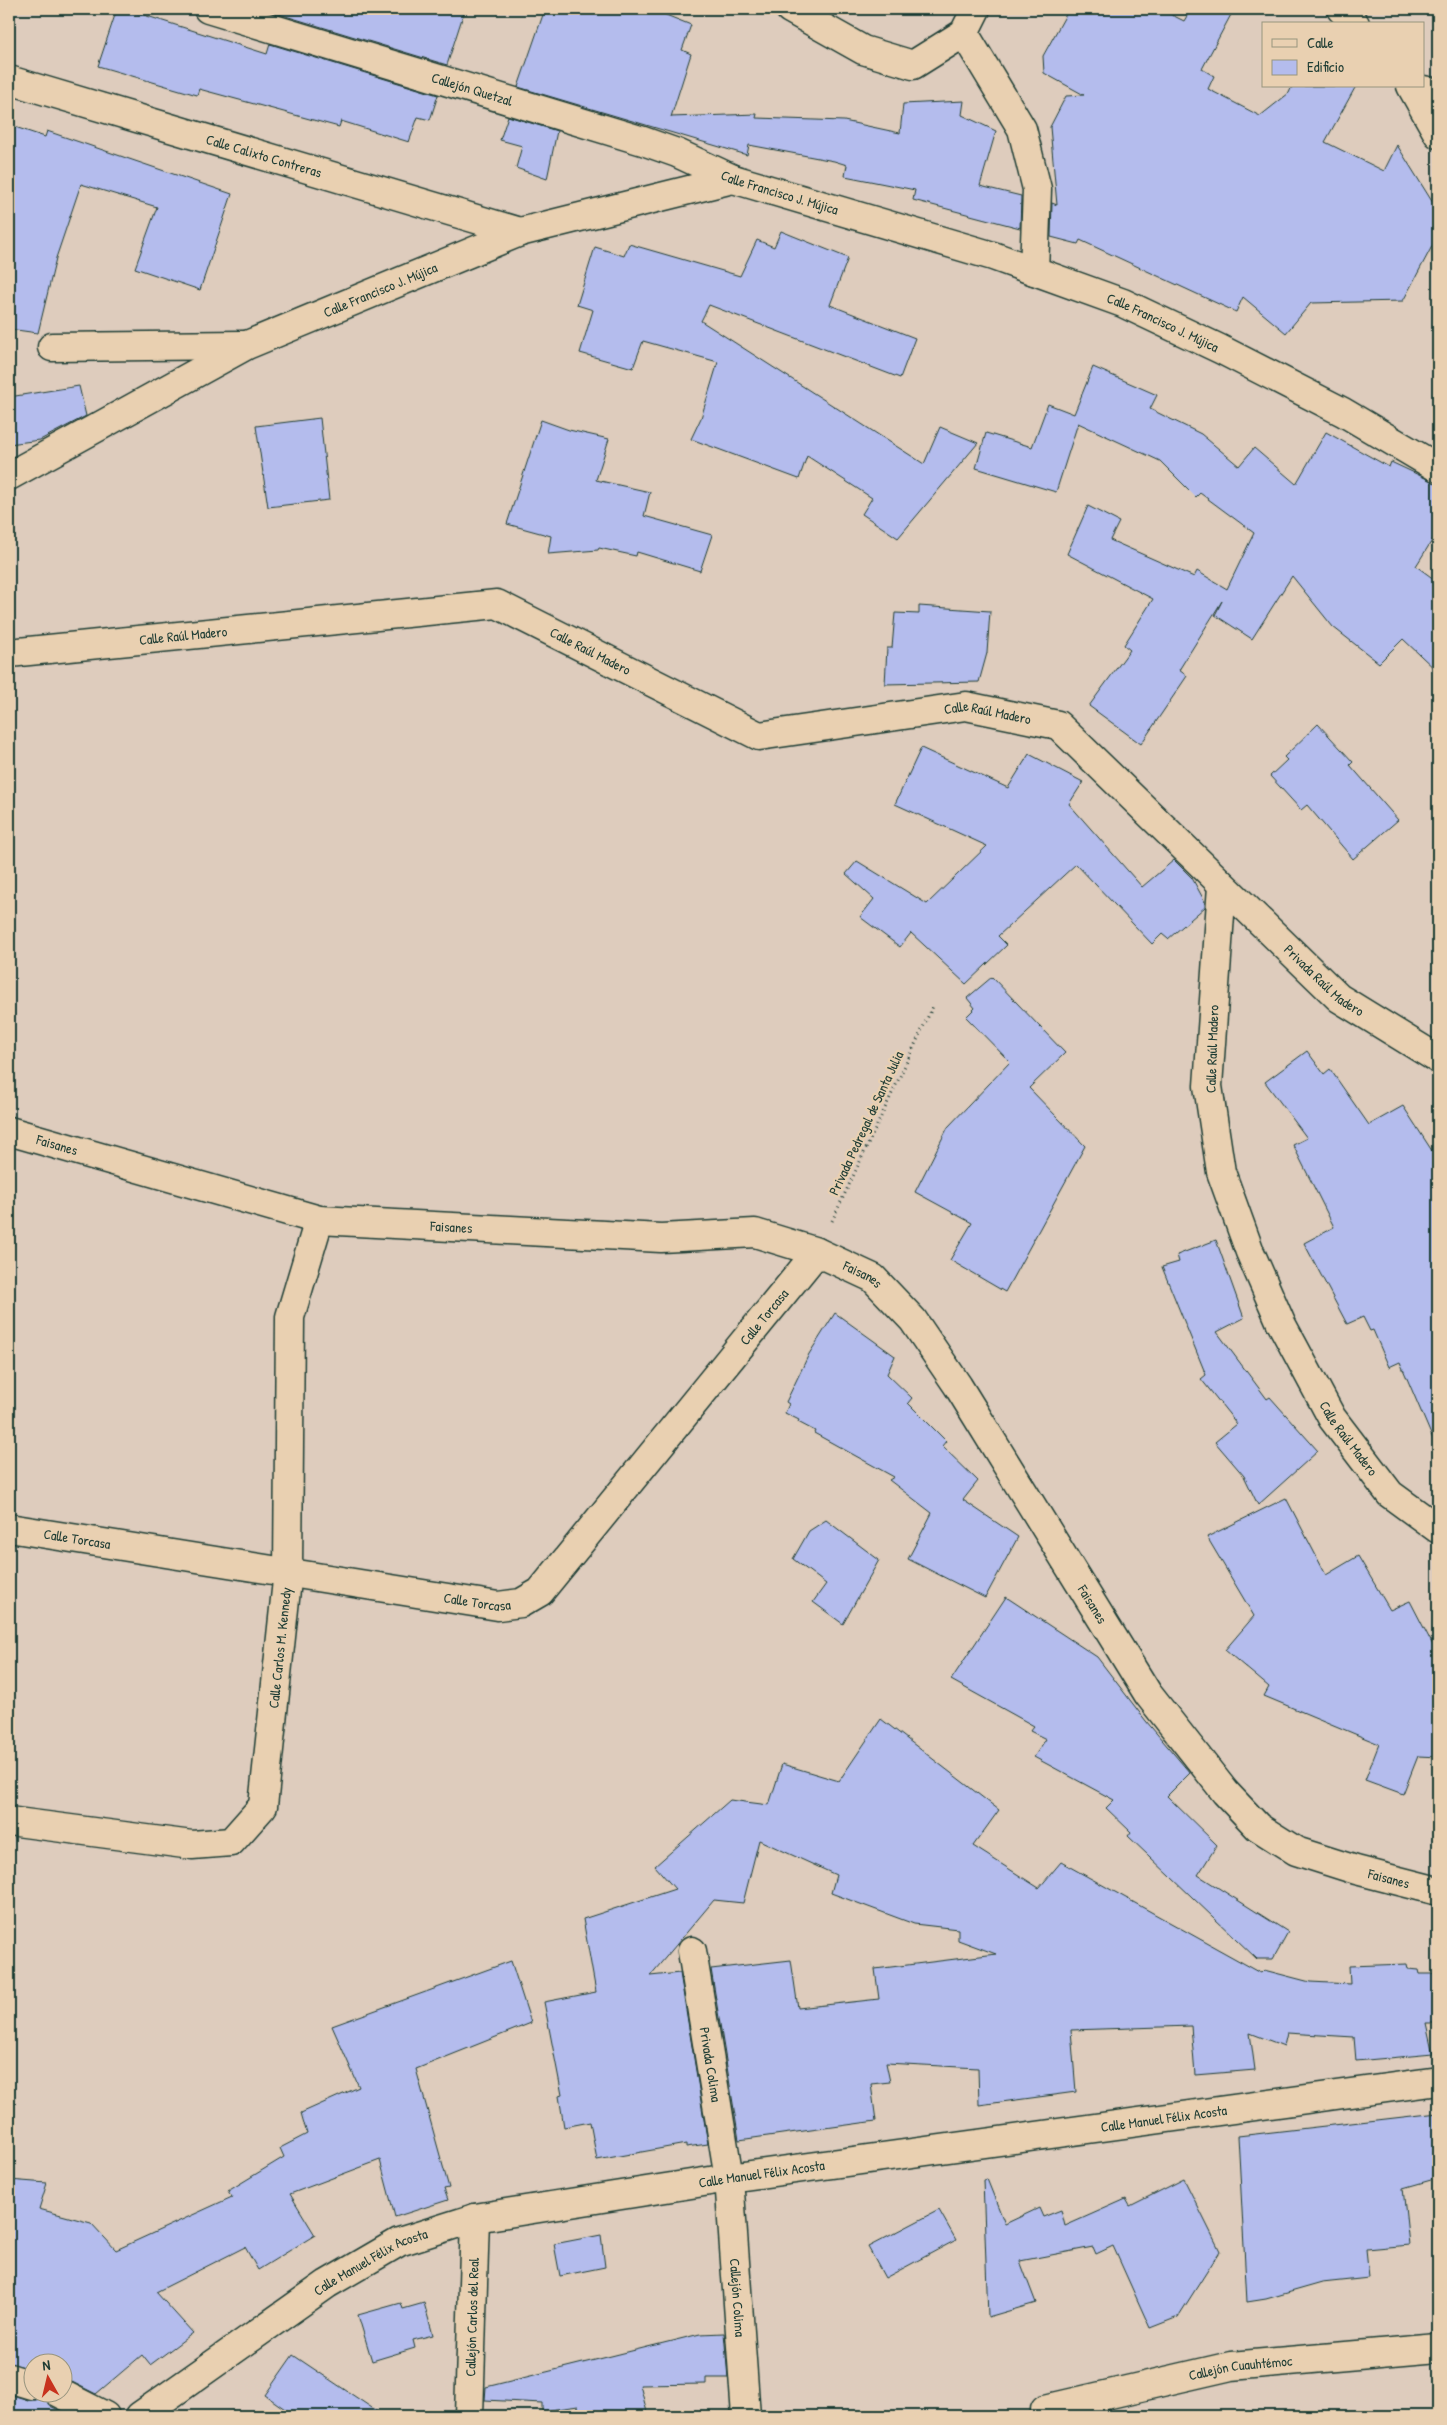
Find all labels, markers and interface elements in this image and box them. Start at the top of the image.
legend [1262,22,1424,88]
text: Calle [1307,32,1334,53]
text: Edificio [1307,56,1344,77]
street label: Callejón Quetzal [429,67,515,110]
street label: Calle Calixto Contreras [204,129,324,182]
street label: Calle Francisco J. Mújica [718,165,841,219]
street label: Calle Francisco J. Mújica [320,257,440,321]
street label: Calle Francisco J. Mújica [1104,288,1223,356]
street label: Calle Raúl Madero [138,621,228,649]
street label: Calle Raúl Madero [547,622,635,679]
street label: Calle Raúl Madero [943,696,1033,728]
street label: Privada Raúl Madero [1280,940,1368,1020]
street label: Calle Raúl Madero [1200,1004,1223,1093]
street label: Privada Pedregal de Santa Julia [824,1047,908,1198]
street label: Faisanes [33,1129,80,1159]
street label: Faisanes [429,1216,473,1237]
street label: Faisanes [840,1255,887,1292]
street label: Calle Torcasa [735,1284,793,1349]
street label: Calle Raúl Madero [1316,1397,1383,1480]
street label: Calle Torcasa [42,1524,113,1553]
street label: Faisanes [1073,1580,1112,1627]
street label: Calle Carlos M. Kennedy [263,1586,296,1709]
street label: Calle Torcasa [442,1587,512,1615]
street label: Faisanes [1365,1863,1412,1892]
street label: Privada Colima [696,2025,727,2104]
street label: Calle Manuel Félix Acosta [1099,2100,1229,2136]
street label: Calle Manuel Félix Acosta [697,2155,826,2192]
street label: Calle Manuel Félix Acosta [309,2223,430,2300]
street label: Callejón Carlos del Real [460,2257,483,2377]
street label: Callejón Colima [726,2258,750,2338]
street label: Callejón Cuauhtémoc [1187,2351,1294,2385]
north arrow [22,2352,72,2402]
text: N [41,2355,52,2375]

